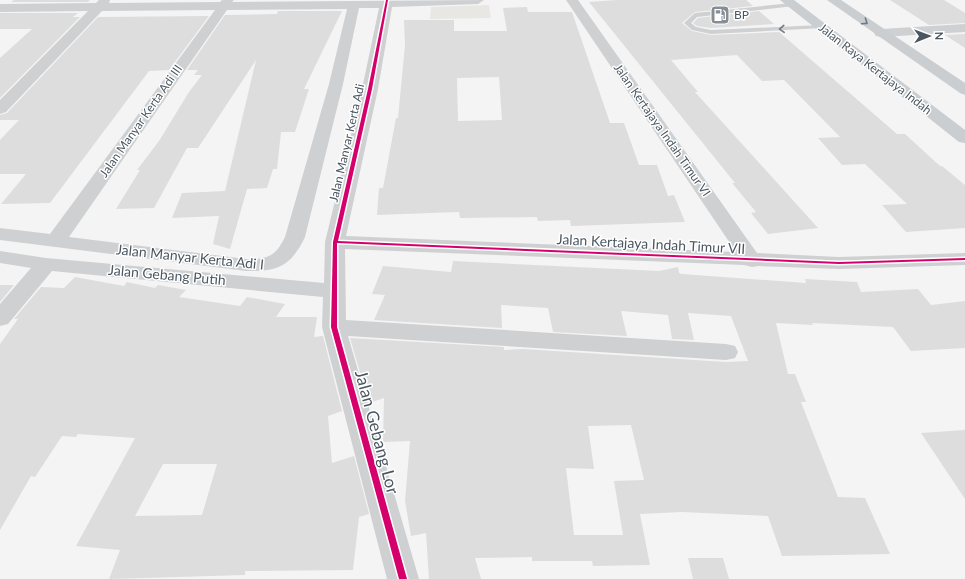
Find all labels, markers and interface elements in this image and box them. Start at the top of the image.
fuel station icon: BP [709,4,731,26]
place label: BP [734,7,749,22]
north arrow [909,16,949,56]
one-way arrow [861,17,868,25]
street label: Jalan Raya Kertajaya Indah [816,20,935,117]
one-way arrow [779,25,785,33]
text: N [933,31,946,40]
street label: Jalan Kertajaya Indah Timur VI [611,61,714,199]
street label: Jalan Manyar Kerta Adi III [96,62,185,180]
street label: Jalan Manyar Kerta Adi [326,82,367,203]
street label: Jalan Kertajaya Indah Timur VII [556,230,746,257]
street label: Jalan Manyar Kerta Adi I [115,240,265,273]
street label: Jalan Gebang Putih [108,261,226,288]
street label: Jalan Gebang Lor [351,368,404,497]

